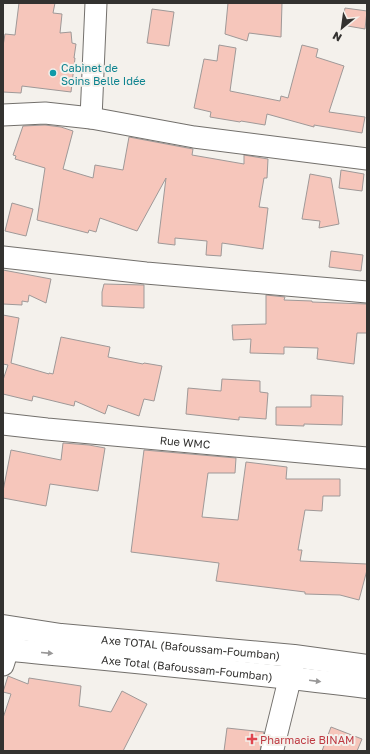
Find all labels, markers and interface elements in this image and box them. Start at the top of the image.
north arrow [322,8,362,48]
text: N [330,29,344,45]
place label: Cabinet de Soins Belle Idée [61,61,146,87]
marker: Cabinet de Soins Belle Idée [48,68,58,78]
street label: Rue WMC [159,433,211,450]
street label: Axe TOTAL (Bafoussam-Foumban) [101,632,281,661]
one-way arrow [41,650,53,656]
street label: Axe Total (Bafoussam-Foumban) [101,652,273,683]
one-way arrow [309,677,321,684]
place label: Pharmacie BINAM [260,733,355,746]
marker: Pharmacie BINAM [247,734,257,744]

